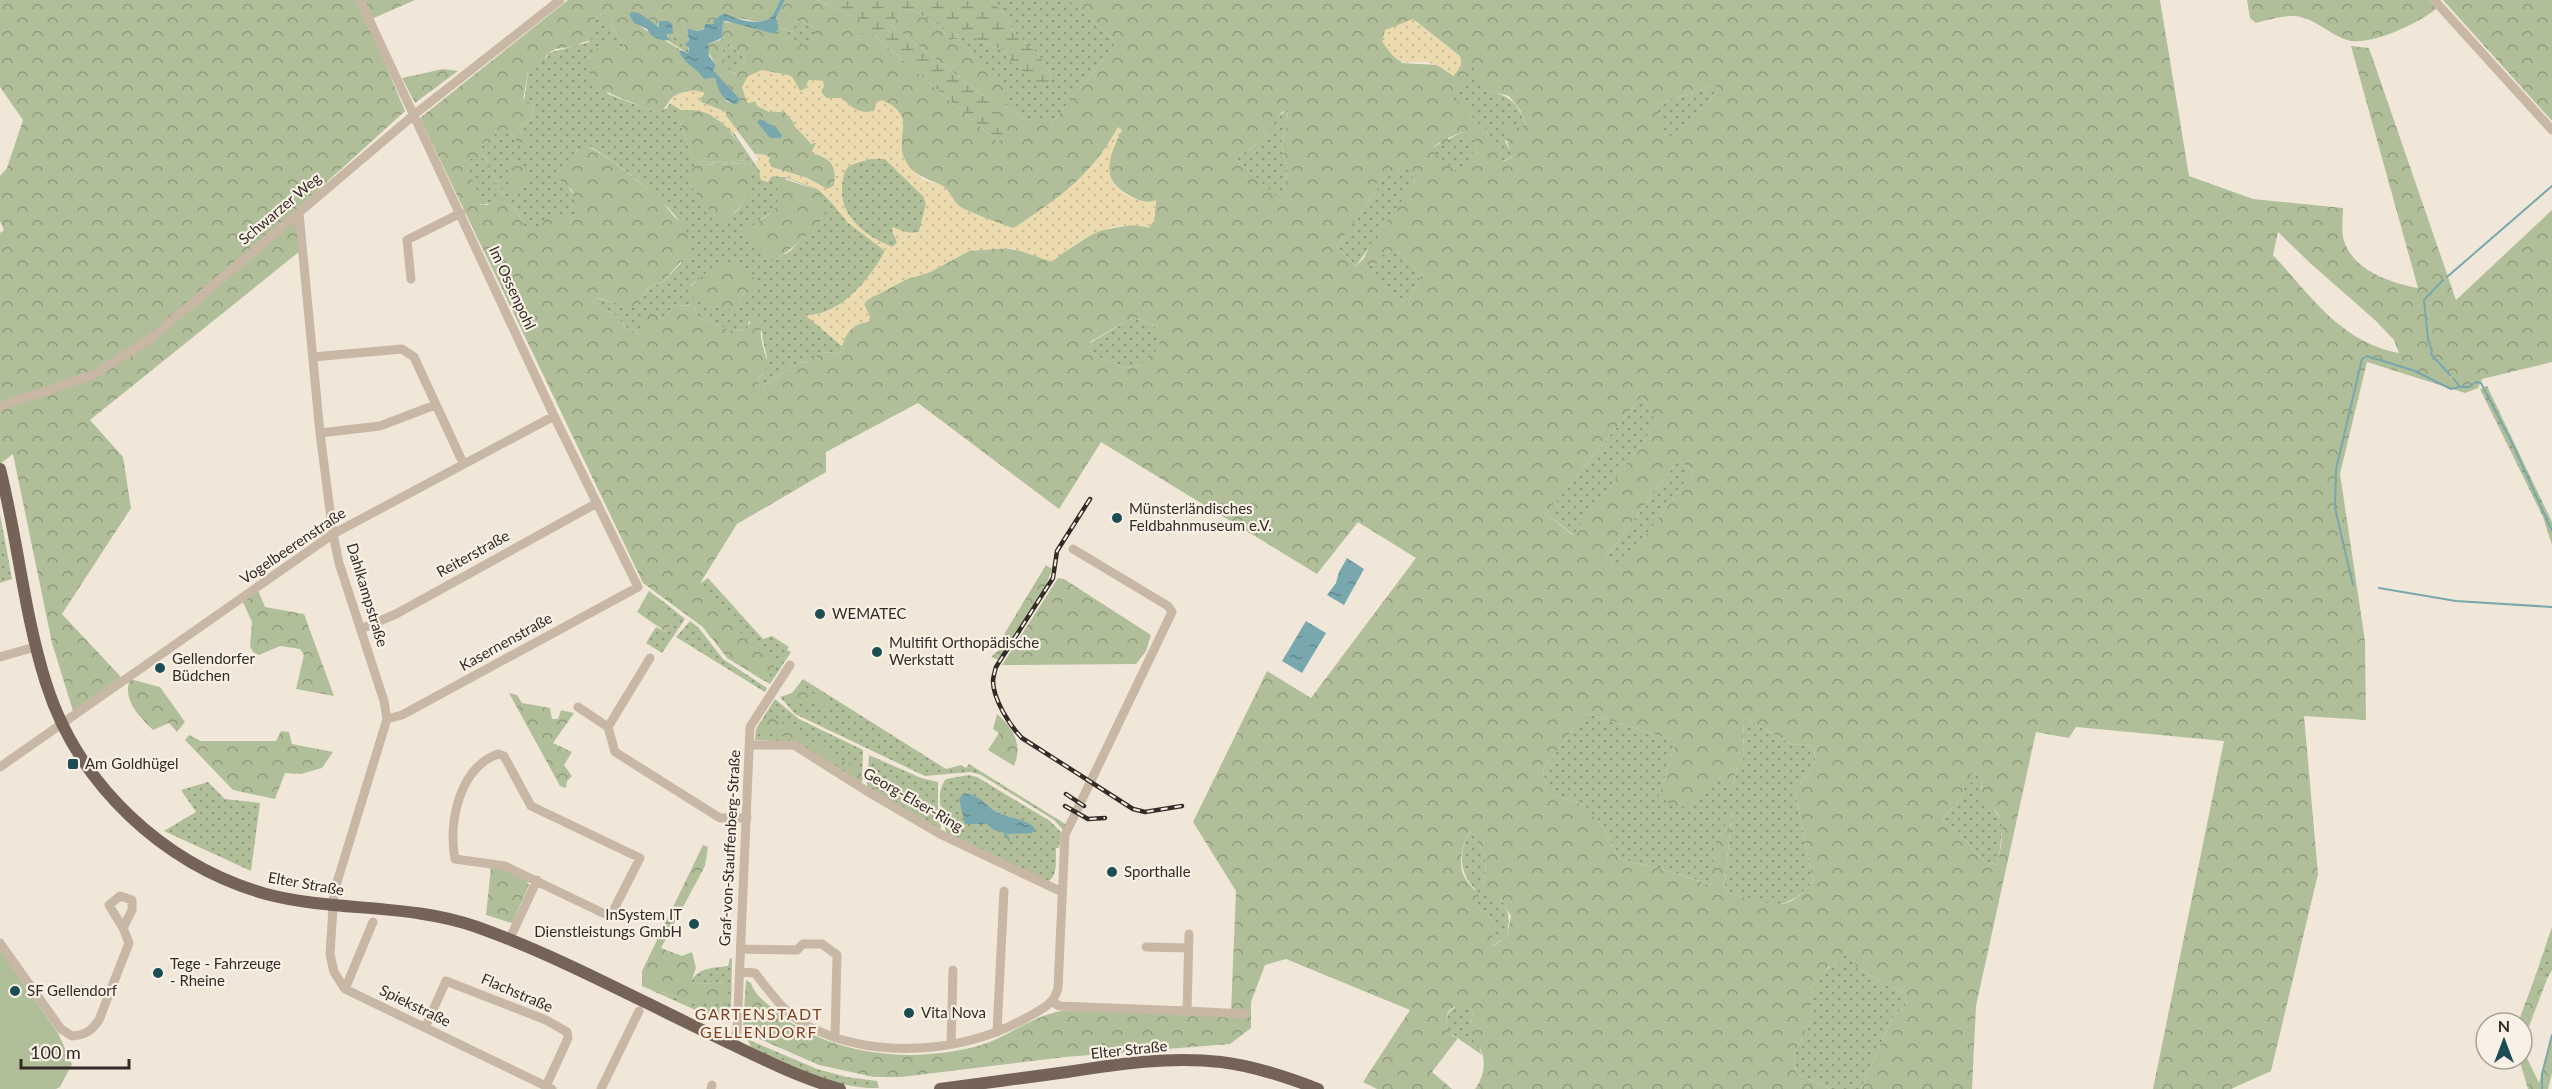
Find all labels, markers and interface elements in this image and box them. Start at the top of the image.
street label: Schwarzer Weg [235,168,324,248]
street label: Im Ossenpohl [486,243,540,332]
place label: Münsterländisches Feldbahnmuseum e.V. [1129,499,1272,534]
street label: Vogelbeerenstraße [236,503,349,587]
marker: Münsterländisches Feldbahnmuseum e.V. [1110,511,1124,525]
street label: Reiterstraße [433,526,512,580]
street label: Dahlkampstraße [344,541,392,649]
place label: WEMATEC [832,604,907,622]
marker: WEMATEC [813,607,827,621]
street label: Kasernenstraße [456,608,555,674]
place label: Multifit Orthopädische Werkstatt [889,633,1039,668]
marker: Multifit Orthopädische Werkstatt [870,645,884,659]
place label: Gellendorfer Büdchen [172,649,255,684]
marker: Gellendorfer Büdchen [153,661,167,675]
street label: Graf-von-Stauffenberg-Straße [715,749,743,947]
place label: Am Goldhügel [85,754,179,772]
marker: Am Goldhügel [66,757,80,771]
street label: Georg-Elser-Ring [860,763,967,835]
place label: Sporthalle [1124,862,1191,880]
marker: Sporthalle [1105,865,1119,879]
street label: Elter Straße [267,867,346,899]
place label: InSystem IT Dienstleistungs GmbH [534,905,682,940]
marker: InSystem IT Dienstleistungs GmbH [687,917,701,931]
place label: Tege - Fahrzeuge - Rheine [170,954,281,989]
marker: Tege - Fahrzeuge - Rheine [151,966,165,980]
street label: Flachstraße [479,969,556,1015]
street label: Spiekstraße [377,980,454,1030]
place label: SF Gellendorf [27,981,118,999]
marker: SF Gellendorf [8,984,22,998]
place label: Vita Nova [921,1003,986,1021]
district label: GARTENSTADT GELLENDORF [695,1004,823,1041]
marker: Vita Nova [902,1006,916,1020]
north arrow [2474,1011,2534,1071]
text: N [2498,1016,2510,1035]
scale bar [21,1032,129,1070]
street label: Elter Straße [1090,1036,1168,1062]
text: 100 m [30,1041,81,1063]

